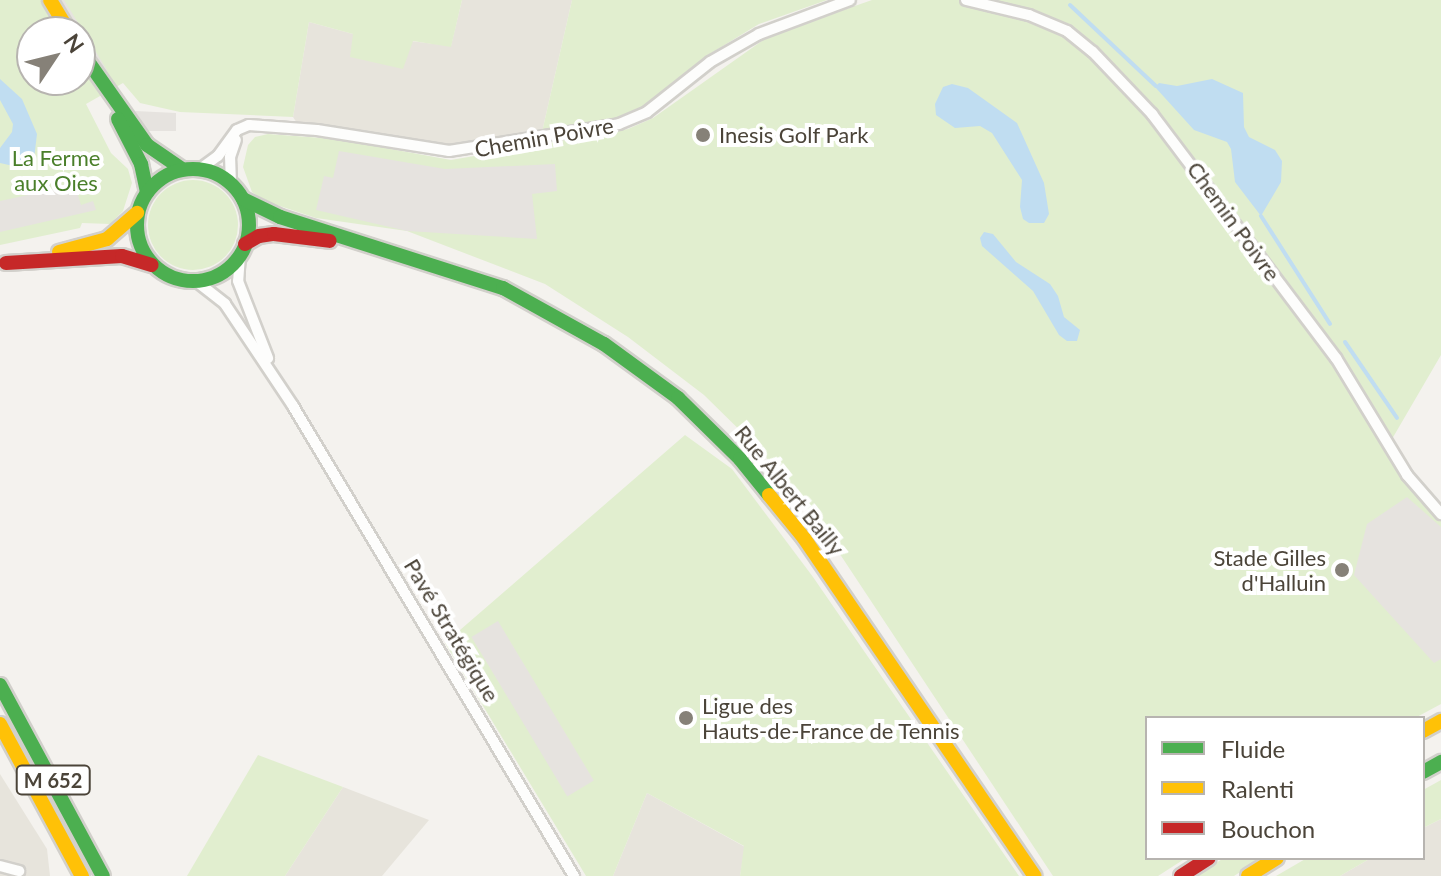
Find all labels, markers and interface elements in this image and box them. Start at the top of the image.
north arrow [16,16,96,96]
text: N [59,28,90,58]
street label: Chemin Poivre [472,112,616,162]
place label: Inesis Golf Park [719,122,869,148]
marker: Inesis Golf Park [694,126,712,144]
park label: La Ferme aux Oies [12,144,100,196]
street label: Chemin Poivre [1182,156,1286,286]
street label: Rue Albert Bailly [729,419,851,561]
place label: Stade Gilles d'Halluin [1213,544,1326,596]
street label: Pavé Stratégique [399,554,505,706]
marker: Stade Gilles d'Halluin [1333,561,1351,579]
place label: Ligue des Hauts-de-France de Tennis [702,692,960,744]
marker: Ligue des Hauts-de-France de Tennis [677,709,695,727]
legend [1145,716,1425,860]
text: Fluide [1221,734,1285,763]
road number: M 652 [15,764,91,796]
text: Ralenti [1221,774,1294,803]
text: Bouchon [1221,814,1315,843]

